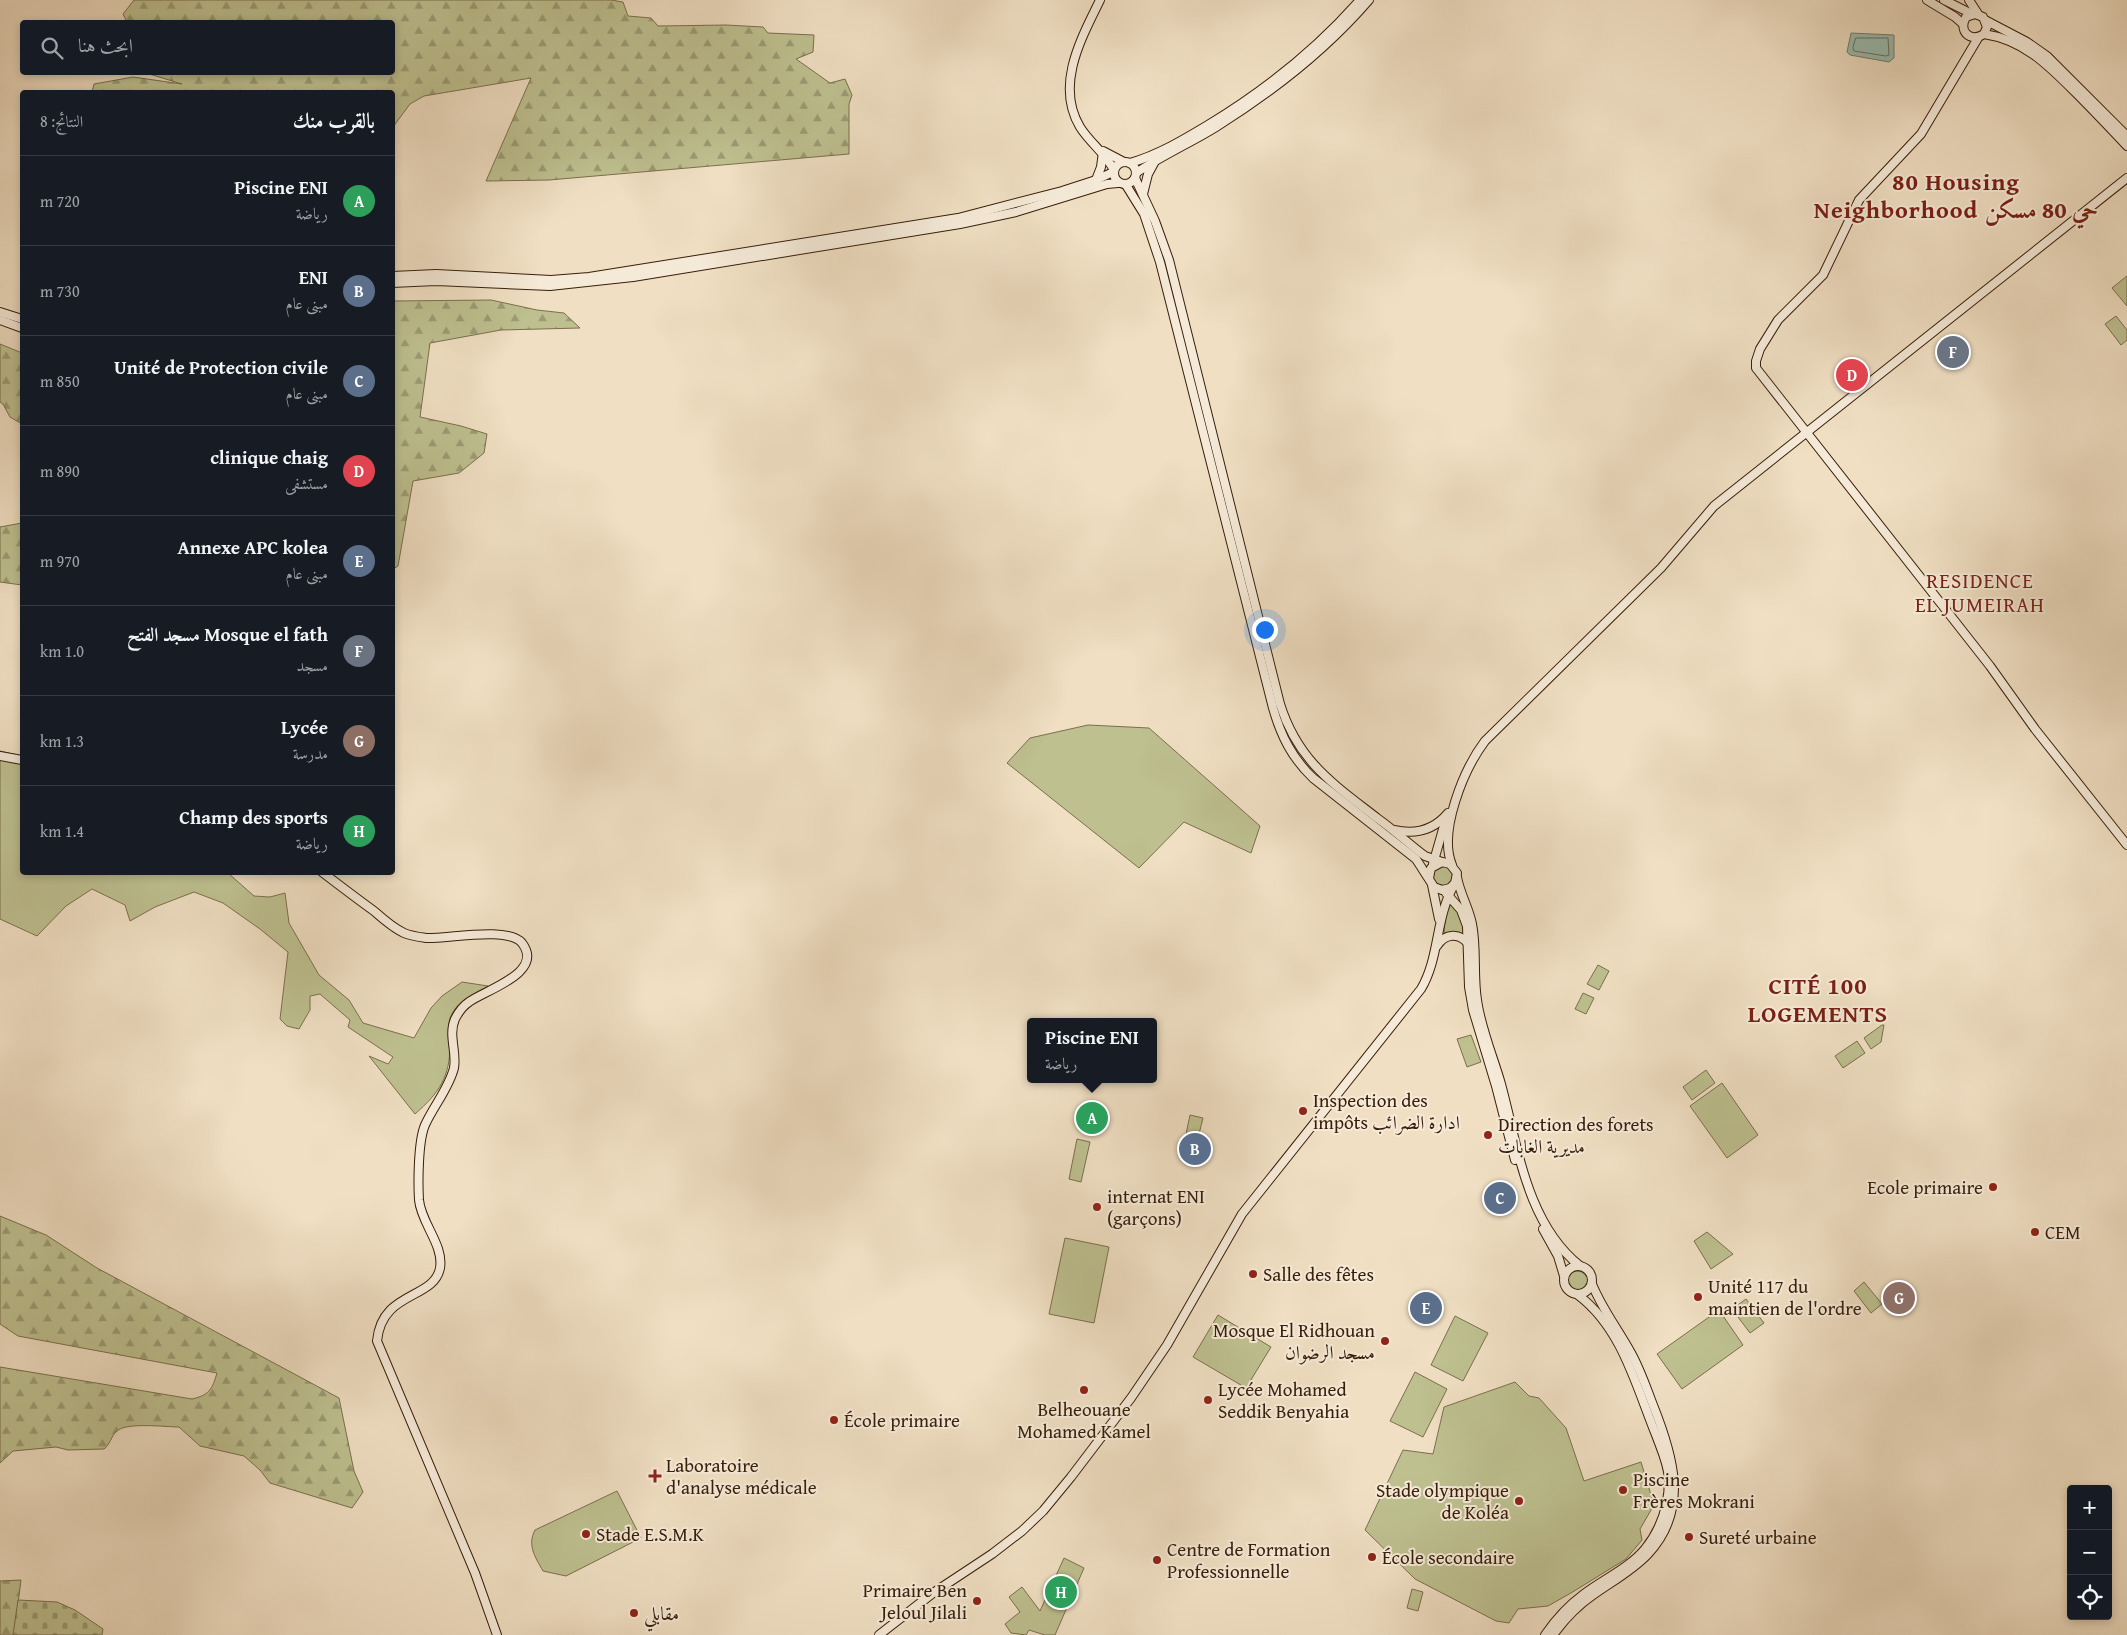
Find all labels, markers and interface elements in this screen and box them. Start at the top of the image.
search box [20,20,395,75]
text: ابحث هنا [78,31,133,59]
icon: search [38,34,66,62]
text: بالقرب منك [293,105,375,136]
text: النتائج: 8 [40,109,83,133]
district label: 80 Housing Neighborhood حي 80 مسكن [1814,164,2098,229]
text: Piscine ENI [234,173,328,201]
text: 720 m [40,189,80,213]
text: A [354,189,364,213]
text: رياضة [296,201,328,225]
text: ENI [299,263,328,291]
text: 730 m [40,279,80,303]
text: B [354,279,364,303]
text: مبنى عام [286,291,328,315]
pin: F [1937,333,1969,371]
text: Unité de Protection civile [114,353,328,381]
pin: D [1836,356,1868,394]
text: 850 m [40,369,80,393]
text: C [354,369,364,393]
text: مبنى عام [286,381,328,405]
text: clinique chaig [210,443,328,471]
text: 890 m [40,459,80,483]
text: D [354,459,364,483]
text: مستشفى [285,471,328,495]
text: Annexe APC kolea [177,533,328,561]
text: 970 m [40,549,80,573]
text: E [355,549,363,573]
text: مبنى عام [286,561,328,585]
district label: RESIDENCE EL JUMEIRAH [1915,565,2045,620]
your location [1252,617,1278,643]
text: Mosque el fath مسجد الفتح [127,620,328,648]
text: 1.0 km [40,639,84,663]
text: F [355,639,363,663]
text: مسجد [297,653,328,677]
text: Lycée [281,713,328,741]
text: 1.3 km [40,729,84,753]
text: G [354,729,364,753]
text: مدرسة [293,741,328,765]
text: Champ des sports [179,803,328,831]
text: 1.4 km [40,819,84,843]
text: H [353,819,365,843]
text: رياضة [296,831,328,855]
district label: CITÉ 100 LOGEMENTS [1748,968,1888,1031]
popup [1027,1018,1157,1083]
text: Piscine ENI [1045,1023,1139,1051]
text: رياضة [1045,1051,1077,1075]
place label: Inspection des impôts ادارة الضرائب [1313,1086,1460,1136]
pin: A [1076,1099,1108,1137]
marker: Inspection des impôts ادارة الضرائب [1297,1105,1309,1117]
place label: Direction des forets مديرية الغابات [1498,1110,1654,1160]
marker: Direction des forets مديرية الغابات [1482,1129,1494,1141]
pin: B [1179,1130,1211,1168]
place label: Ecole primaire [1867,1173,1983,1201]
pin: C [1484,1179,1516,1217]
marker: Ecole primaire [1987,1181,1999,1193]
place label: internat ENI (garçons) [1107,1182,1205,1232]
marker: internat ENI (garçons) [1091,1201,1103,1213]
place label: CEM [2045,1218,2081,1246]
marker: CEM [2029,1226,2041,1238]
place label: Salle des fêtes [1263,1260,1374,1288]
marker: Salle des fêtes [1247,1268,1259,1280]
place label: Unité 117 du maintien de l'ordre [1708,1272,1862,1322]
pin: G [1883,1279,1915,1317]
pin: E [1410,1289,1442,1327]
marker: Unité 117 du maintien de l'ordre [1692,1291,1704,1303]
place label: Mosque El Ridhouan مسجد الرضوان [1213,1316,1375,1366]
marker: Mosque El Ridhouan مسجد الرضوان [1379,1335,1391,1347]
place label: Lycée Mohamed Seddik Benyahia [1218,1375,1349,1425]
marker: Belheouane Mohamed Kamel [1078,1384,1090,1396]
marker: Lycée Mohamed Seddik Benyahia [1202,1394,1214,1406]
place label: Belheouane Mohamed Kamel [1017,1395,1151,1445]
place label: École primaire [844,1406,960,1434]
marker: École primaire [828,1414,840,1426]
place label: Laboratoire d'analyse médicale [666,1451,817,1501]
place label: Piscine Frères Mokrani [1633,1465,1755,1515]
marker: Laboratoire d'analyse médicale [648,1469,662,1483]
place label: Stade olympique de Koléa [1376,1476,1509,1526]
marker: Piscine Frères Mokrani [1617,1484,1629,1496]
map controls [2067,1485,2112,1620]
button: + [2067,1485,2112,1530]
marker: Stade olympique de Koléa [1513,1495,1525,1507]
place label: Stade E.S.M.K [596,1520,705,1548]
place label: Sureté urbaine [1699,1523,1817,1551]
marker: Stade E.S.M.K [580,1528,592,1540]
button: − [2067,1530,2112,1575]
marker: Sureté urbaine [1683,1531,1695,1543]
place label: Centre de Formation Professionnelle [1167,1535,1331,1585]
place label: École secondaire [1382,1543,1514,1571]
marker: École secondaire [1366,1551,1378,1563]
marker: Centre de Formation Professionnelle [1151,1554,1163,1566]
pin: H [1045,1573,1077,1611]
button: locate [2067,1575,2112,1620]
place label: Primaire Ben Jeloul Jilali [863,1576,967,1626]
marker: Primaire Ben Jeloul Jilali [971,1595,983,1607]
place label: مقابلي [644,1599,679,1632]
marker: مقابلي [628,1607,640,1619]

